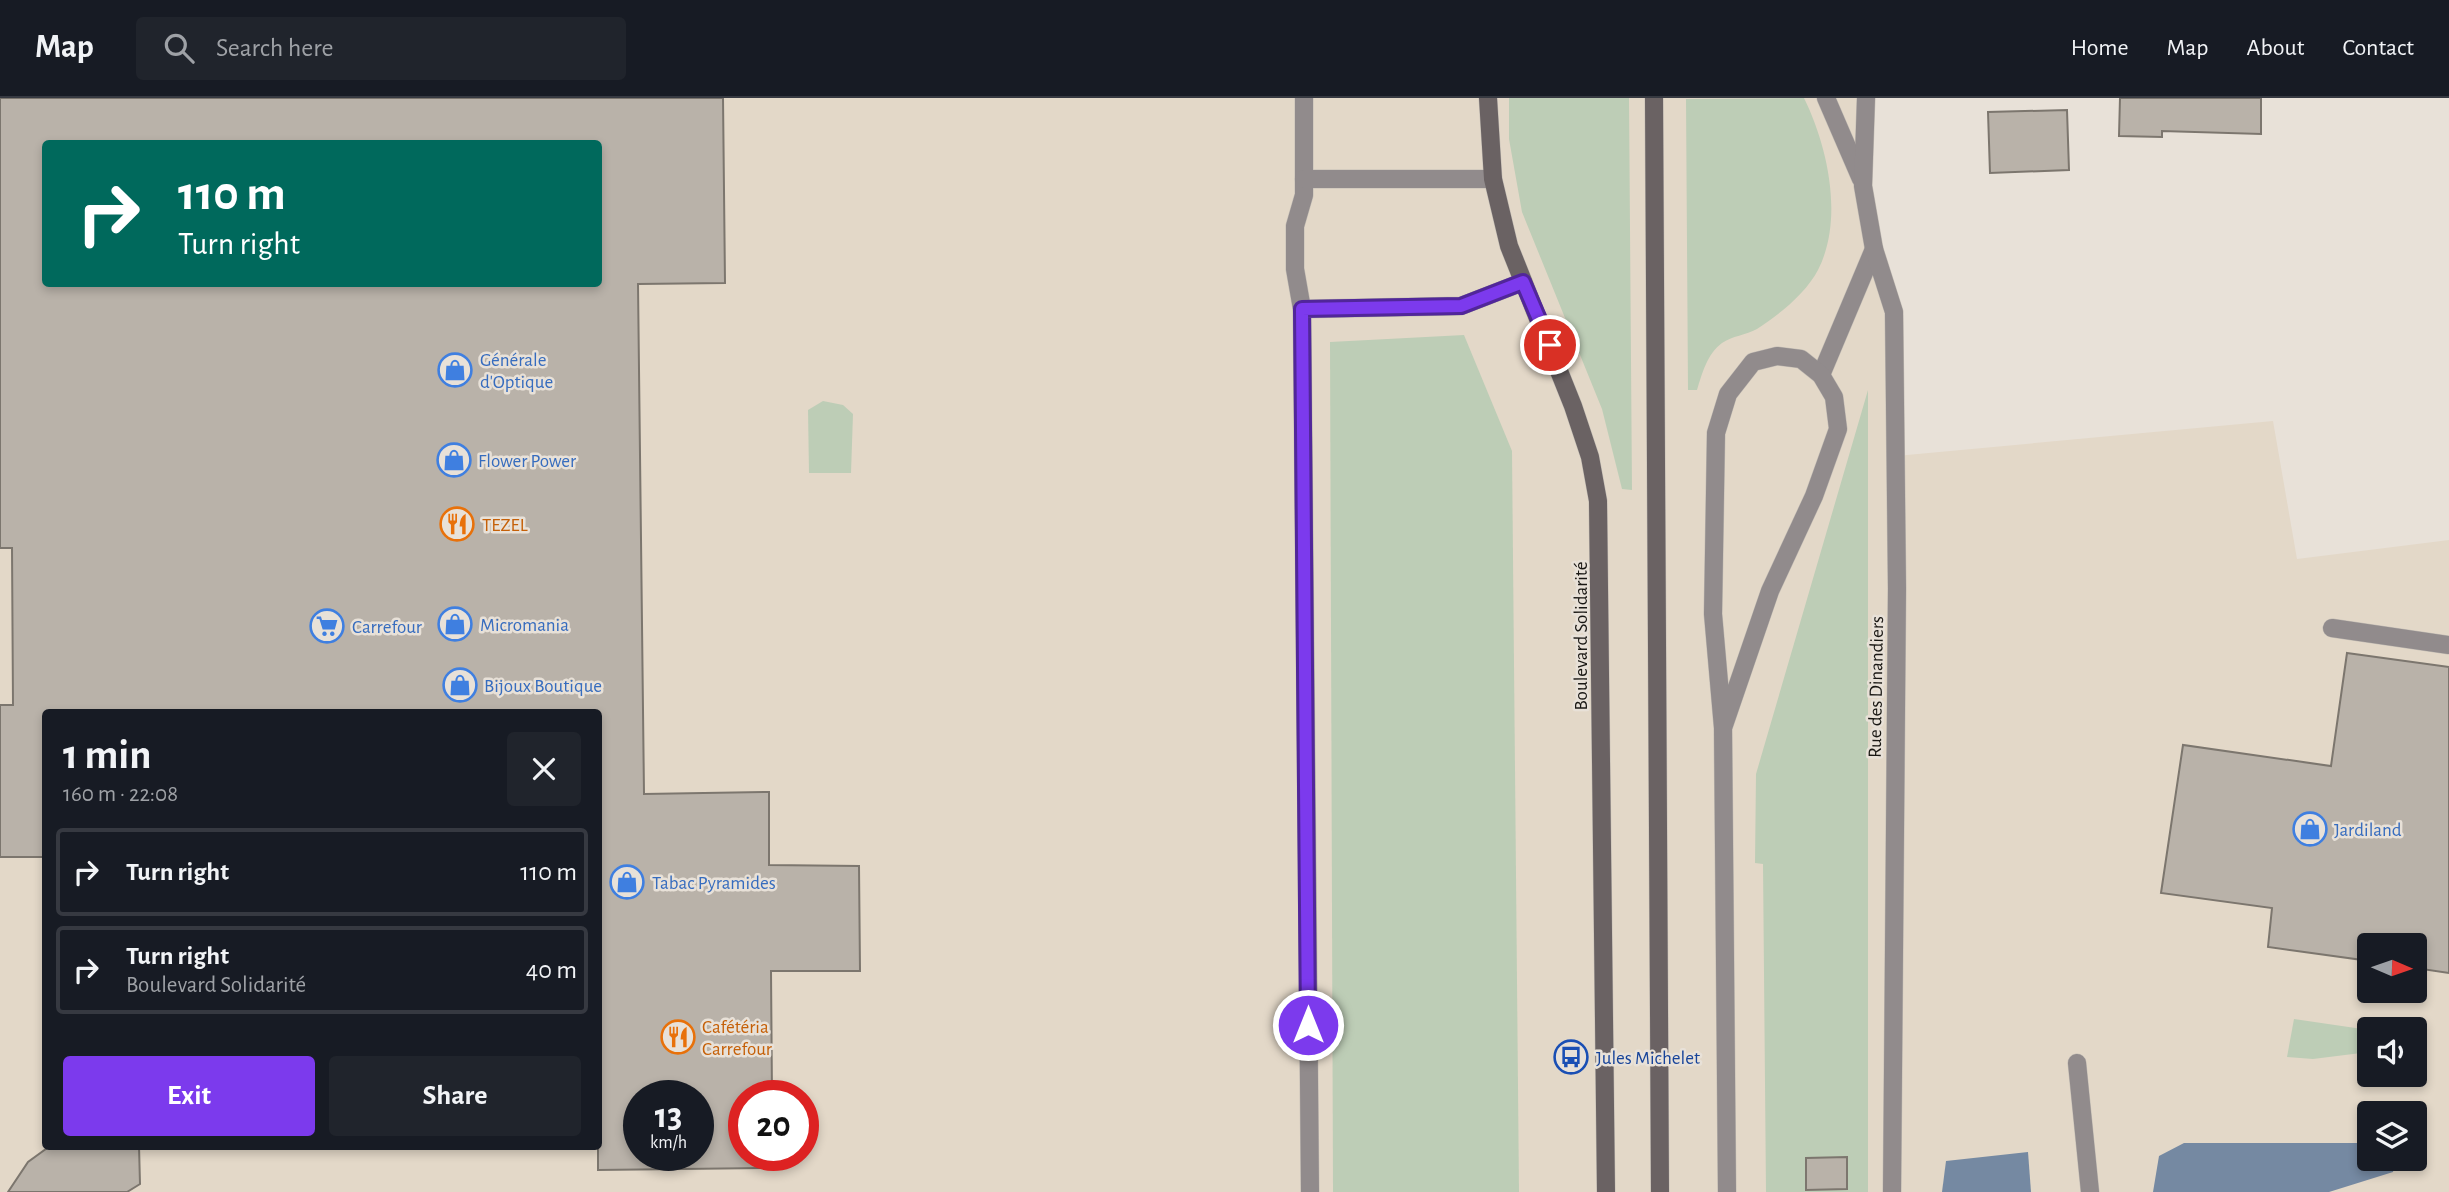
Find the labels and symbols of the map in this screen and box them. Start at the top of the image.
pin [1520,315,1580,375]
shop icon: Générale d'Optique [436,351,474,389]
place label: Générale d'Optique [480,351,553,392]
shop icon: Flower Power [435,441,473,479]
place label: Flower Power [478,452,576,471]
restaurant icon: TEZEL [438,505,476,543]
place label: TEZEL [482,516,528,535]
street label: Boulevard Solidarité [1572,562,1591,710]
shop icon: Micromania [436,605,474,643]
supermarket icon: Carrefour [308,607,346,645]
place label: Micromania [480,616,569,635]
street label: Rue des Dinandiers [1866,616,1887,758]
place label: Carrefour [352,618,422,637]
shop icon: Bijoux Boutique [441,666,479,704]
place label: Bijoux Boutique [484,677,602,696]
shop icon: Jardiland [2291,810,2329,848]
place label: Jardiland [2334,821,2402,840]
shop icon: Tabac Pyramides [608,863,646,901]
place label: Tabac Pyramides [652,874,776,893]
north arrow [2357,933,2427,1003]
position arrow [1271,988,1345,1062]
restaurant icon: Cafétéria Carrefour [659,1018,697,1056]
place label: Cafétéria Carrefour [702,1018,772,1059]
bus stop icon: Jules Michelet [1552,1038,1590,1076]
place label: Jules Michelet [1596,1049,1700,1068]
speed limit sign: 20 [728,1080,819,1171]

